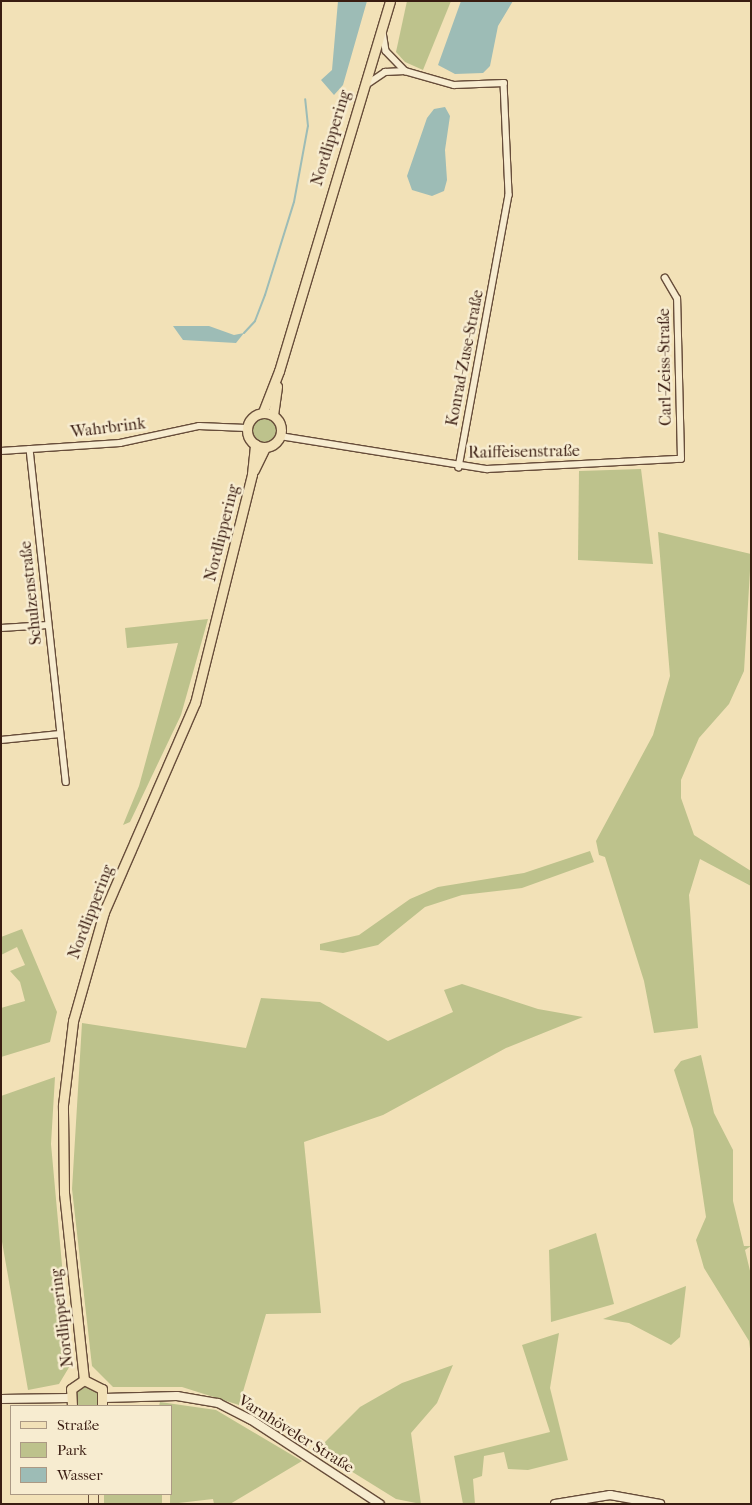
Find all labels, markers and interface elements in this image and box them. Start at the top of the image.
street label: Nordlippering [307,88,355,188]
street label: Konrad-Zuse-Straße [442,288,488,428]
street label: Carl-Zeiss-Straße [654,308,676,426]
street label: Wahrbrink [70,414,146,442]
street label: Raiffeisenstraße [468,441,580,463]
street label: Nordlippering [201,483,243,583]
street label: Schulzenstraße [16,540,46,646]
street label: Nordlippering [64,862,118,962]
street label: Nordlippering [46,1268,78,1368]
street label: Varnhöveler Straße [235,1391,357,1477]
legend [10,1405,172,1495]
text: Straße [57,1416,99,1434]
text: Park [57,1441,87,1459]
text: Wasser [57,1466,103,1484]

